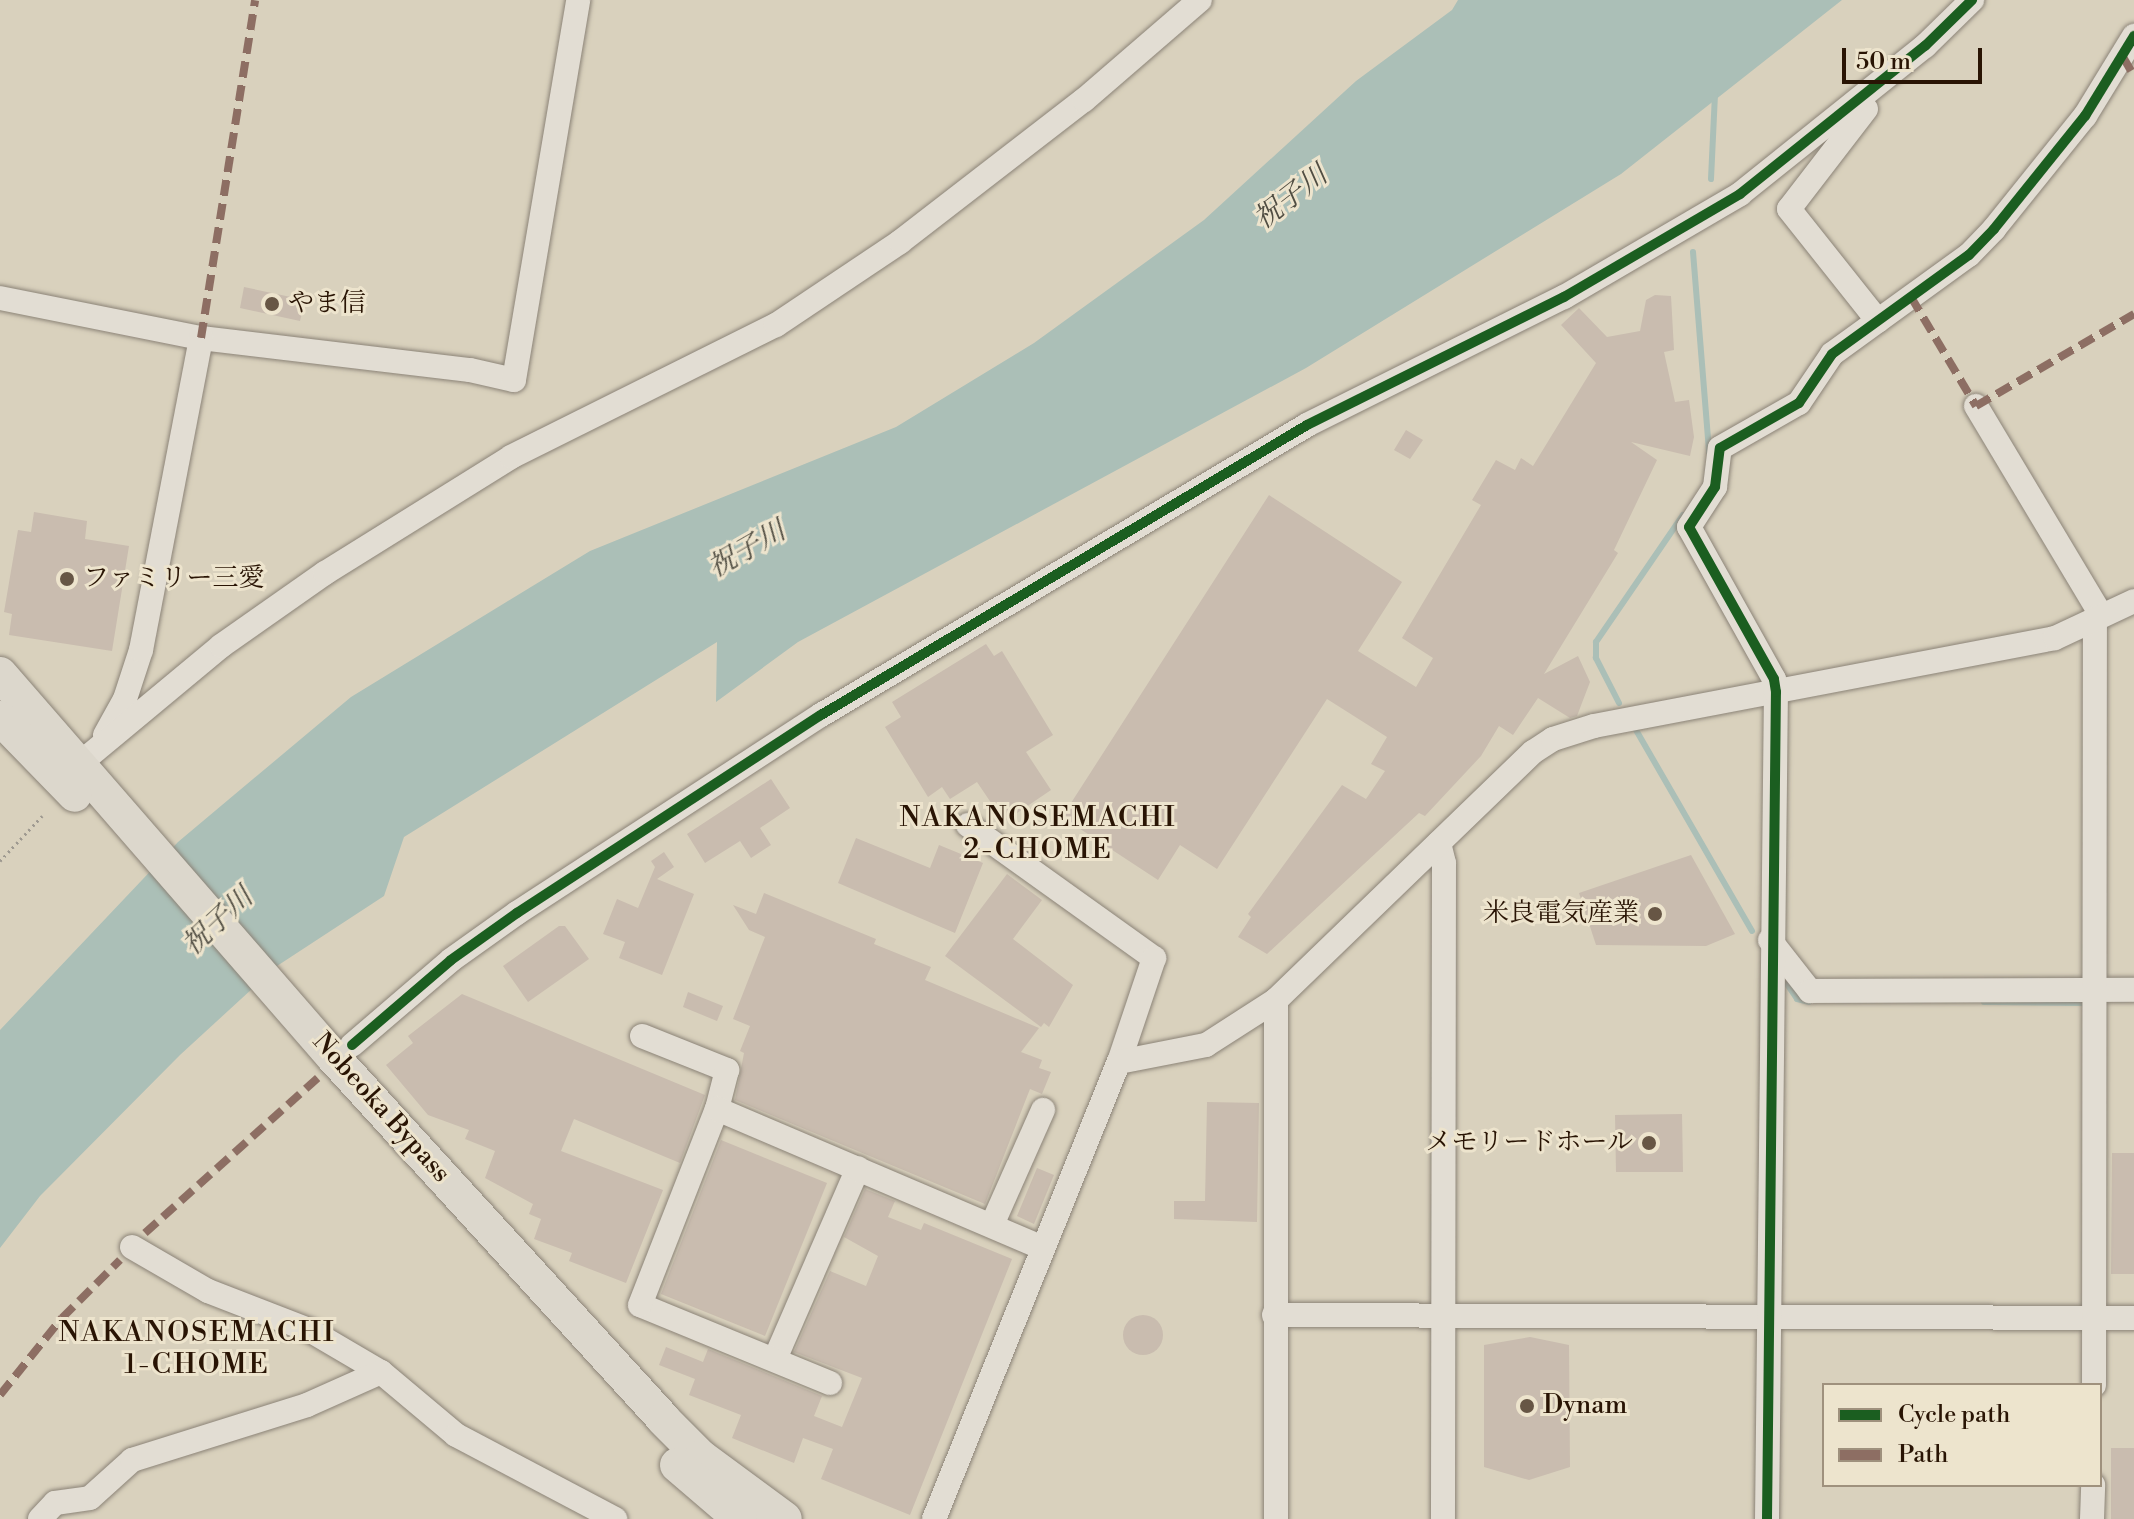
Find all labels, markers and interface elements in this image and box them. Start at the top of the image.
scale bar [1846,32,1986,82]
text: 50 m [1856,47,1911,77]
water label: 祝子川 [1248,159,1334,237]
place label: やま信 [288,288,366,320]
marker: やま信 [263,295,281,313]
water label: 祝子川 [702,514,792,586]
place label: ファミリー三愛 [83,563,265,595]
marker: ファミリー三愛 [58,570,76,588]
district label: NAKANOSEMACHI 2-CHOME [899,801,1177,867]
water label: 祝子川 [176,881,260,963]
place label: 米良電気産業 [1483,898,1639,930]
marker: 米良電気産業 [1646,905,1664,923]
street label: Nobeoka Bypass [306,1027,456,1189]
place label: メモリードホール [1425,1127,1633,1159]
marker: メモリードホール [1640,1134,1658,1152]
district label: NAKANOSEMACHI 1-CHOME [58,1316,336,1382]
legend [1822,1383,2102,1487]
place label: Dynam [1543,1390,1627,1422]
marker: Dynam [1518,1397,1536,1415]
text: Cycle path [1898,1400,2010,1430]
text: Path [1898,1440,1948,1470]

